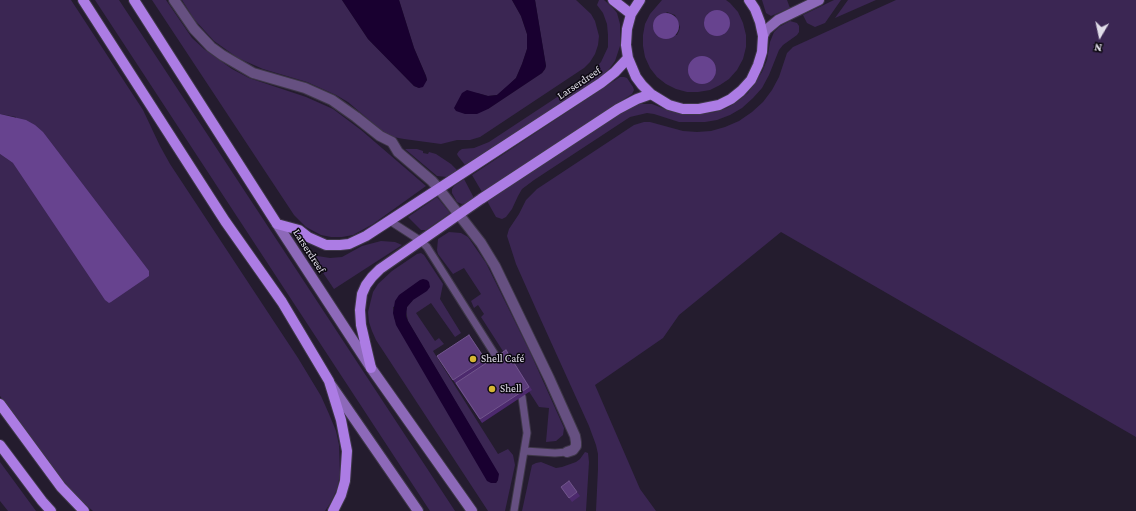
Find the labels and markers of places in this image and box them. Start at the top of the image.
place label: Shell Café [481,352,524,366]
marker: Shell Café [468,354,478,364]
place label: Shell [500,382,522,396]
marker: Shell [487,384,497,394]

